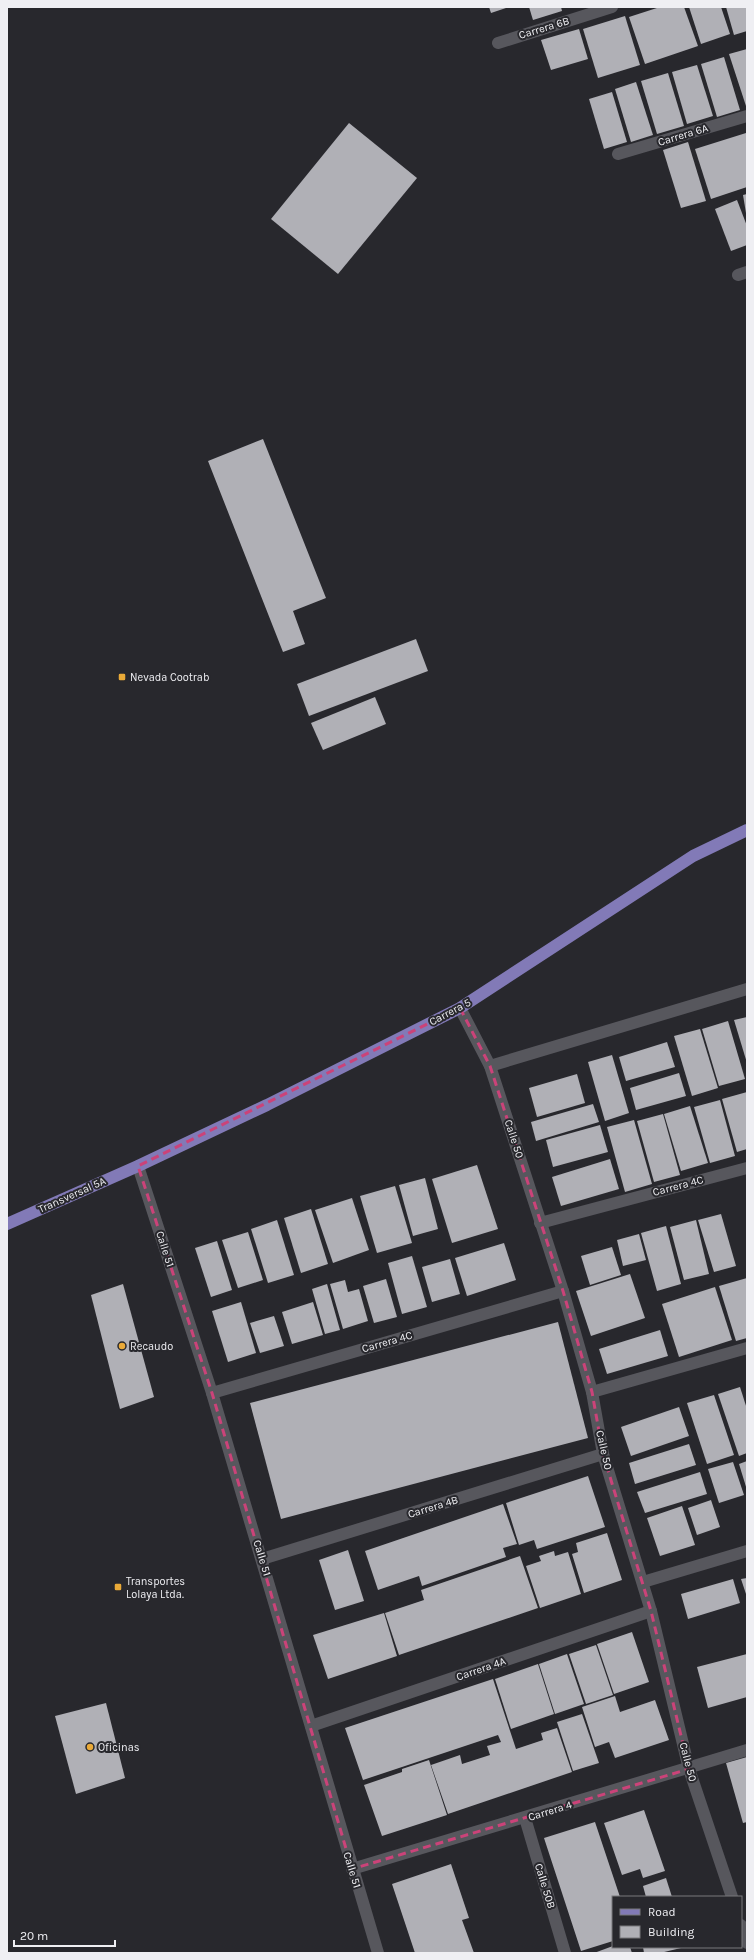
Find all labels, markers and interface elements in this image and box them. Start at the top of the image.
street label: Carrera 6B [517,14,571,42]
street label: Carrera 6A [656,121,710,149]
place label: Nevada Cootrab [130,671,209,684]
marker: Nevada Cootrab [117,672,127,682]
street label: Carrera 5 [427,996,473,1028]
street label: Calle 50 [502,1118,526,1160]
street label: Carrera 4C [651,1173,705,1199]
street label: Transversal 5A [36,1174,108,1216]
street label: Calle 51 [153,1229,177,1269]
street label: Carrera 4C [360,1329,414,1355]
place label: Recaudo [130,1340,173,1353]
marker: Recaudo [117,1341,127,1351]
street label: Calle 50 [593,1429,615,1471]
street label: Carrera 4B [406,1493,460,1521]
street label: Calle 51 [250,1538,274,1578]
place label: Transportes Lolaya Ltda. [126,1575,185,1601]
marker: Transportes Lolaya Ltda. [113,1582,123,1592]
street label: Carrera 4A [455,1654,508,1684]
place label: Oficinas [98,1741,140,1754]
street label: Calle 50 [677,1741,699,1783]
marker: Oficinas [85,1742,95,1752]
street label: Carrera 4 [526,1798,574,1824]
street label: Calle 51 [340,1850,364,1890]
street label: Calle 50B [532,1862,558,1910]
legend [612,1896,742,1948]
text: Road [648,1905,676,1919]
scale bar [14,1922,115,1948]
text: Building [648,1925,695,1939]
text: 20 m [20,1929,48,1943]

